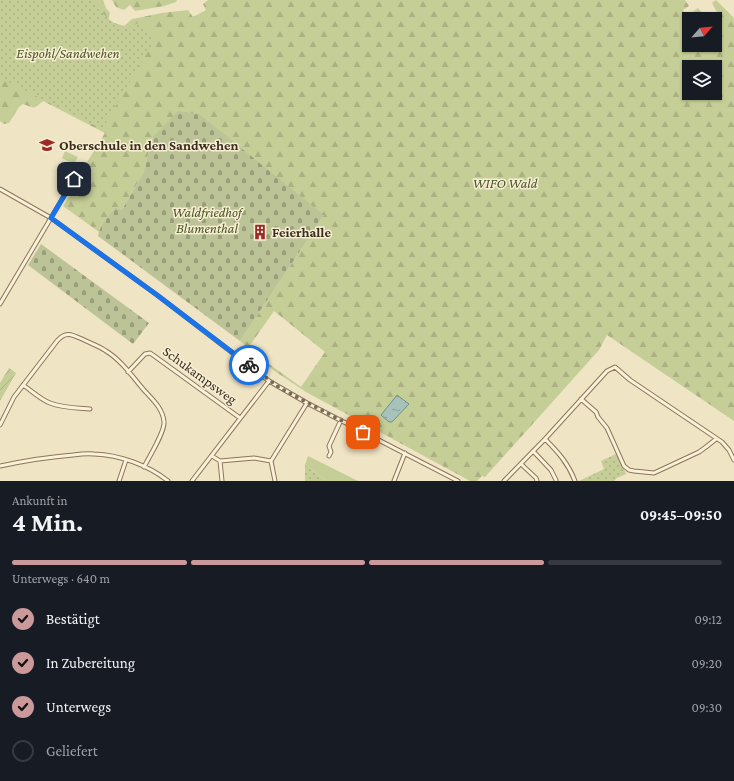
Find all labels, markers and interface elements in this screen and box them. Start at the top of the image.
north arrow [682,12,722,52]
map controls [682,12,722,100]
park label: Eispohl/Sandwehen [16,45,120,61]
button: layers [682,60,722,100]
school or university icon: Oberschule in den Sandwehen [38,136,56,154]
place label: Oberschule in den Sandwehen [59,137,239,153]
pin [57,162,91,196]
icon: home [63,168,85,190]
park label: WIFO Wald [473,175,538,191]
park label: Waldfriedhof Blumenthal [172,204,244,236]
building icon: Feierhalle [251,223,269,241]
place label: Feierhalle [272,224,331,240]
street label: Schukampsweg [160,343,240,407]
courier [229,345,269,385]
icon: bike [238,354,260,376]
pin [346,415,380,449]
icon: bag [352,421,374,443]
text: Ankunft in [12,493,67,508]
text: 09:45–09:50 [640,507,722,523]
text: 4 Min. [12,508,83,537]
text: Unterwegs · 640 m [12,571,110,586]
icon: check [12,608,34,630]
text: Bestätigt [46,611,100,627]
text: 09:12 [695,612,722,627]
icon: check [12,652,34,674]
text: In Zubereitung [46,655,135,671]
text: 09:20 [692,656,722,671]
icon: check [12,696,34,718]
text: Unterwegs [46,699,111,715]
text: 09:30 [692,700,722,715]
text: Geliefert [46,743,98,759]

